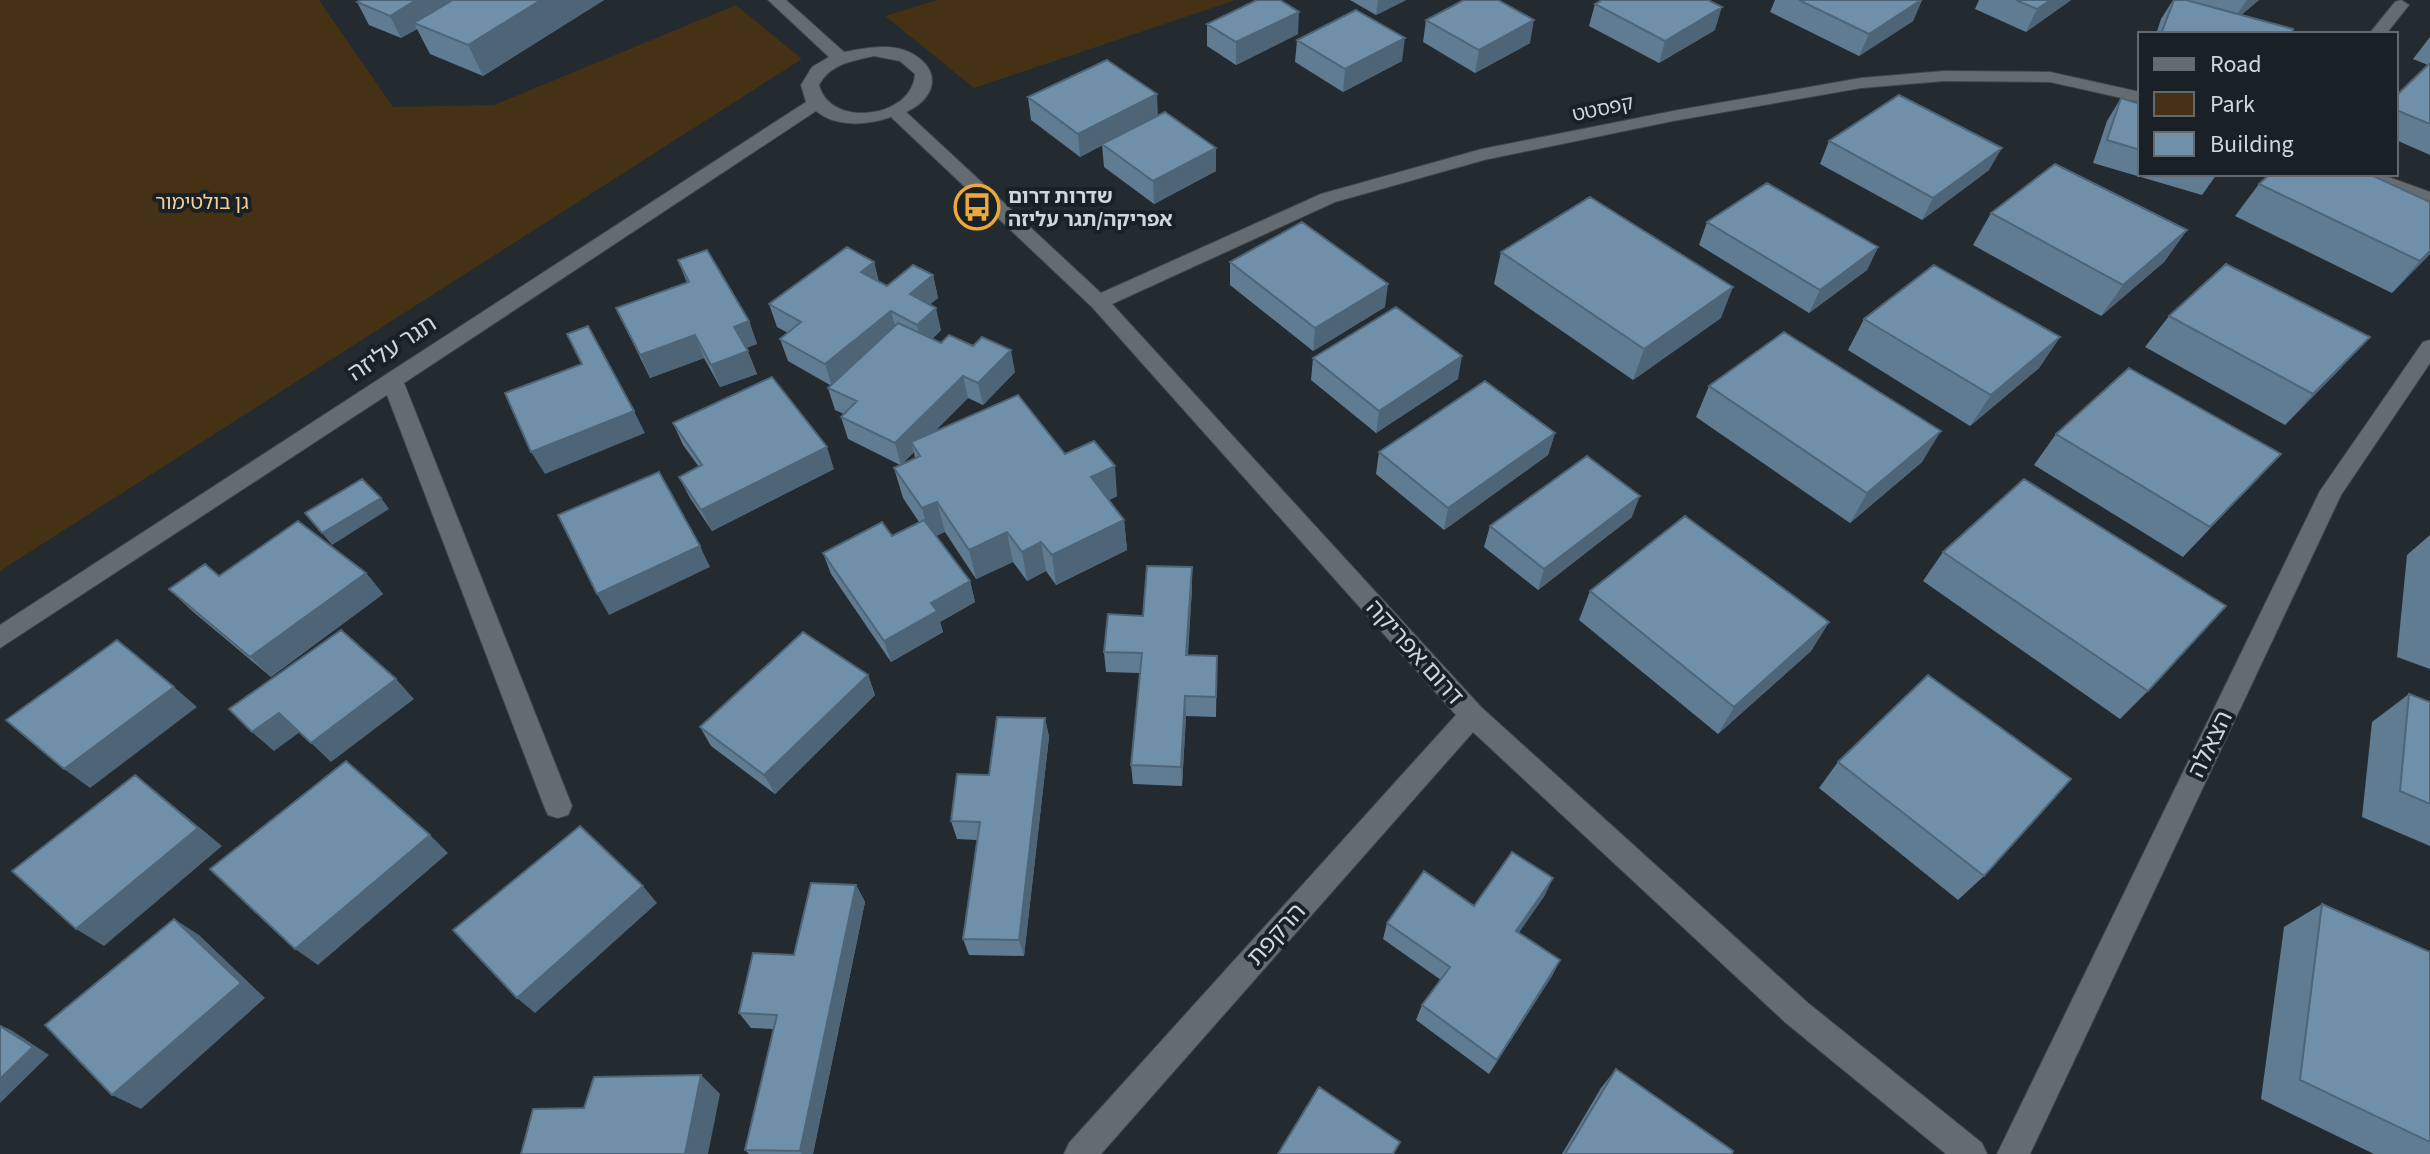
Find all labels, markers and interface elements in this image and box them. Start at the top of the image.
legend [2138,32,2398,176]
text: Road [2210,47,2262,82]
text: Park [2210,87,2255,122]
street label: קפסטט [1570,89,1637,129]
text: Building [2210,127,2294,162]
bus stop icon: שדרות דרום אפריקה/תגר עליזה [953,183,1001,231]
place label: שדרות דרום אפריקה/תגר עליזה [1008,183,1173,234]
park label: גן בולטימור [155,189,249,217]
street label: תגר עליזה [341,307,444,390]
street label: דרום אפריקה [1358,592,1472,713]
street label: הצאלה [2179,705,2242,784]
street label: הרקפת [1239,895,1314,973]

